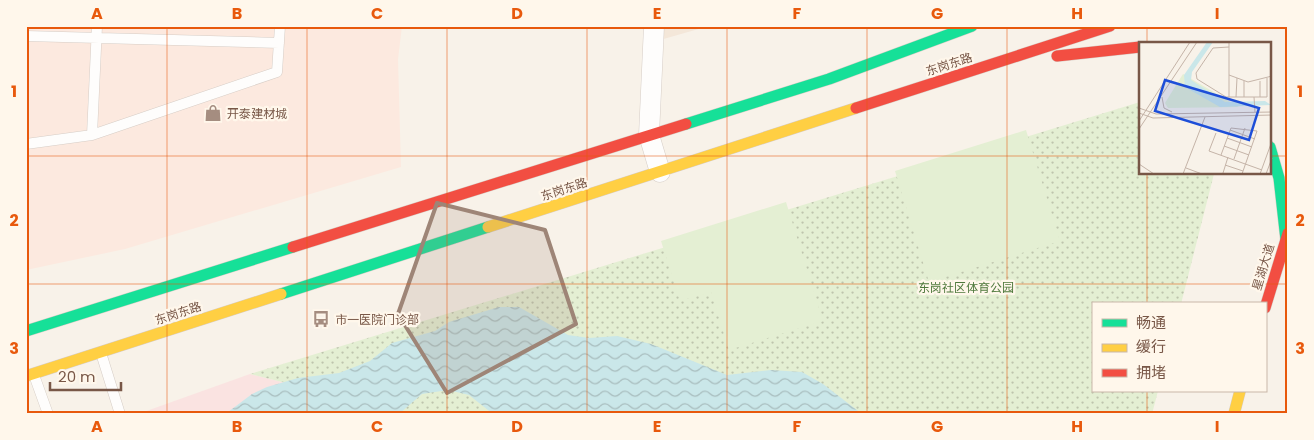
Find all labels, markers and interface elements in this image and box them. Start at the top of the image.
text: A [91,2,103,25]
text: B [232,2,242,25]
text: C [371,2,383,25]
text: D [511,2,523,25]
text: E [653,2,661,25]
text: F [793,2,802,25]
text: G [931,2,943,25]
text: H [1071,2,1083,25]
text: I [1215,2,1219,25]
inset map [1139,42,1272,175]
street label: 东岗东路 [924,48,974,80]
text: 1 [11,80,17,103]
text: 1 [1297,80,1303,103]
shop icon: 开泰建材城 [203,103,223,123]
place label: 开泰建材城 [227,105,287,122]
street label: 东岗东路 [539,173,589,205]
text: 2 [9,209,19,232]
text: 2 [1295,209,1305,232]
street label: 星湖大道 [1248,242,1278,292]
park label: 东岗社区体育公园 [918,279,1014,296]
street label: 东岗东路 [153,297,203,329]
legend [1092,302,1266,392]
bus stop icon: 市一医院门诊部 [311,309,331,329]
place label: 市一医院门诊部 [335,311,419,328]
text: 畅通 [1136,312,1166,333]
text: 缓行 [1136,336,1166,357]
text: 3 [9,337,19,360]
text: 3 [1295,337,1305,360]
scale bar [50,360,121,392]
text: 拥堵 [1136,362,1166,383]
text: 20 m [58,366,96,387]
text: A [91,415,103,438]
text: B [232,415,242,438]
text: C [371,415,383,438]
text: D [511,415,523,438]
text: E [653,415,661,438]
text: F [793,415,802,438]
text: G [931,415,943,438]
text: H [1071,415,1083,438]
text: I [1215,415,1219,438]

